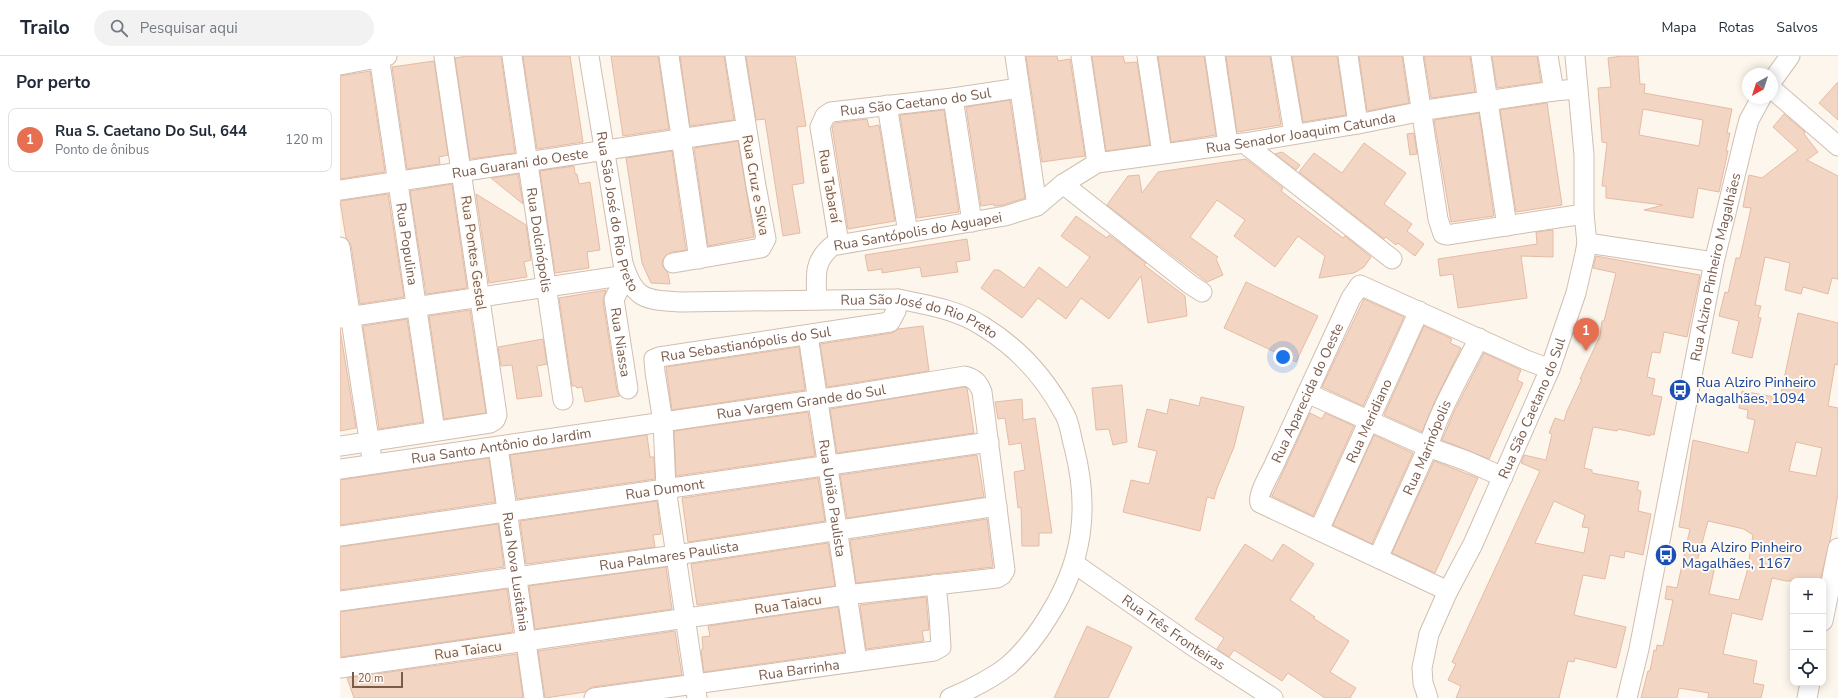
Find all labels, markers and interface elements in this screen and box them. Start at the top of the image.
search box [94,10,374,46]
text: Trailo [20,15,70,41]
icon: search [108,17,130,39]
text: Pesquisar aqui [140,18,238,38]
text: Mapa [1661,18,1696,37]
text: Rotas [1718,18,1754,37]
text: Salvos [1776,18,1818,37]
north arrow [1742,68,1778,104]
text: Por perto [16,71,91,94]
street label: Rua São Caetano do Sul [839,83,993,121]
street label: Rua Senador Joaquim Catunda [1205,108,1397,158]
text: Rua S. Caetano Do Sul, 644 [55,121,247,141]
street label: Rua São José do Rio Preto [592,130,643,296]
text: 1 [26,131,34,149]
text: 120 m [285,131,323,149]
street label: Rua Cruz e Silva [737,133,774,237]
text: Ponto de ônibus [55,141,149,159]
street label: Rua Guarani do Oeste [451,144,590,183]
street label: Rua Tabaraí [814,148,845,225]
street label: Rua Alziro Pinheiro Magalhães [1686,171,1746,363]
street label: Rua Dolcinópolis [522,186,556,294]
street label: Rua Pontes Gestal [456,194,491,313]
street label: Rua Populina [391,201,422,287]
street label: Rua Santópolis do Aguapei [832,208,1004,256]
street label: Rua São José do Rio Preto [840,290,1001,343]
street label: Rua Niassa [605,306,635,378]
pin: 1 [1573,318,1599,351]
street label: Rua Aparecida do Oeste [1267,320,1348,466]
street label: Rua Sebastianópolis do Sul [659,322,833,367]
street label: Rua São Caetano do Sul [1494,334,1570,482]
your location [1273,347,1293,367]
place label: Rua Alziro Pinheiro Magalhães, 1094 [1696,373,1816,408]
street label: Rua Meridiano [1342,376,1397,466]
bus stop icon: Rua Alziro Pinheiro Magalhães, 1094 [1667,377,1693,403]
street label: Rua Vargem Grande do Sul [715,380,888,424]
street label: Rua Marinópolis [1399,396,1456,498]
street label: Rua Santo Antônio do Jardim [410,424,593,469]
street label: Rua União Paulista [814,438,850,558]
street label: Rua Dumont [624,474,705,505]
street label: Rua Nova Lusitânia [497,511,533,633]
street label: Rua Palmares Paulista [598,537,740,575]
place label: Rua Alziro Pinheiro Magalhães, 1167 [1682,538,1802,573]
bus stop icon: Rua Alziro Pinheiro Magalhães, 1167 [1653,542,1679,568]
map controls [1790,578,1826,686]
button: + [1790,578,1826,614]
street label: Rua Taiacu [753,590,823,619]
street label: Rua Três Fronteiras [1118,591,1229,675]
button: − [1790,614,1826,650]
street label: Rua Taiacu [433,636,503,665]
button: locate [1790,650,1826,686]
street label: Rua Barrinha [757,655,841,685]
scale bar [352,670,403,689]
text: 20 m [358,671,383,686]

